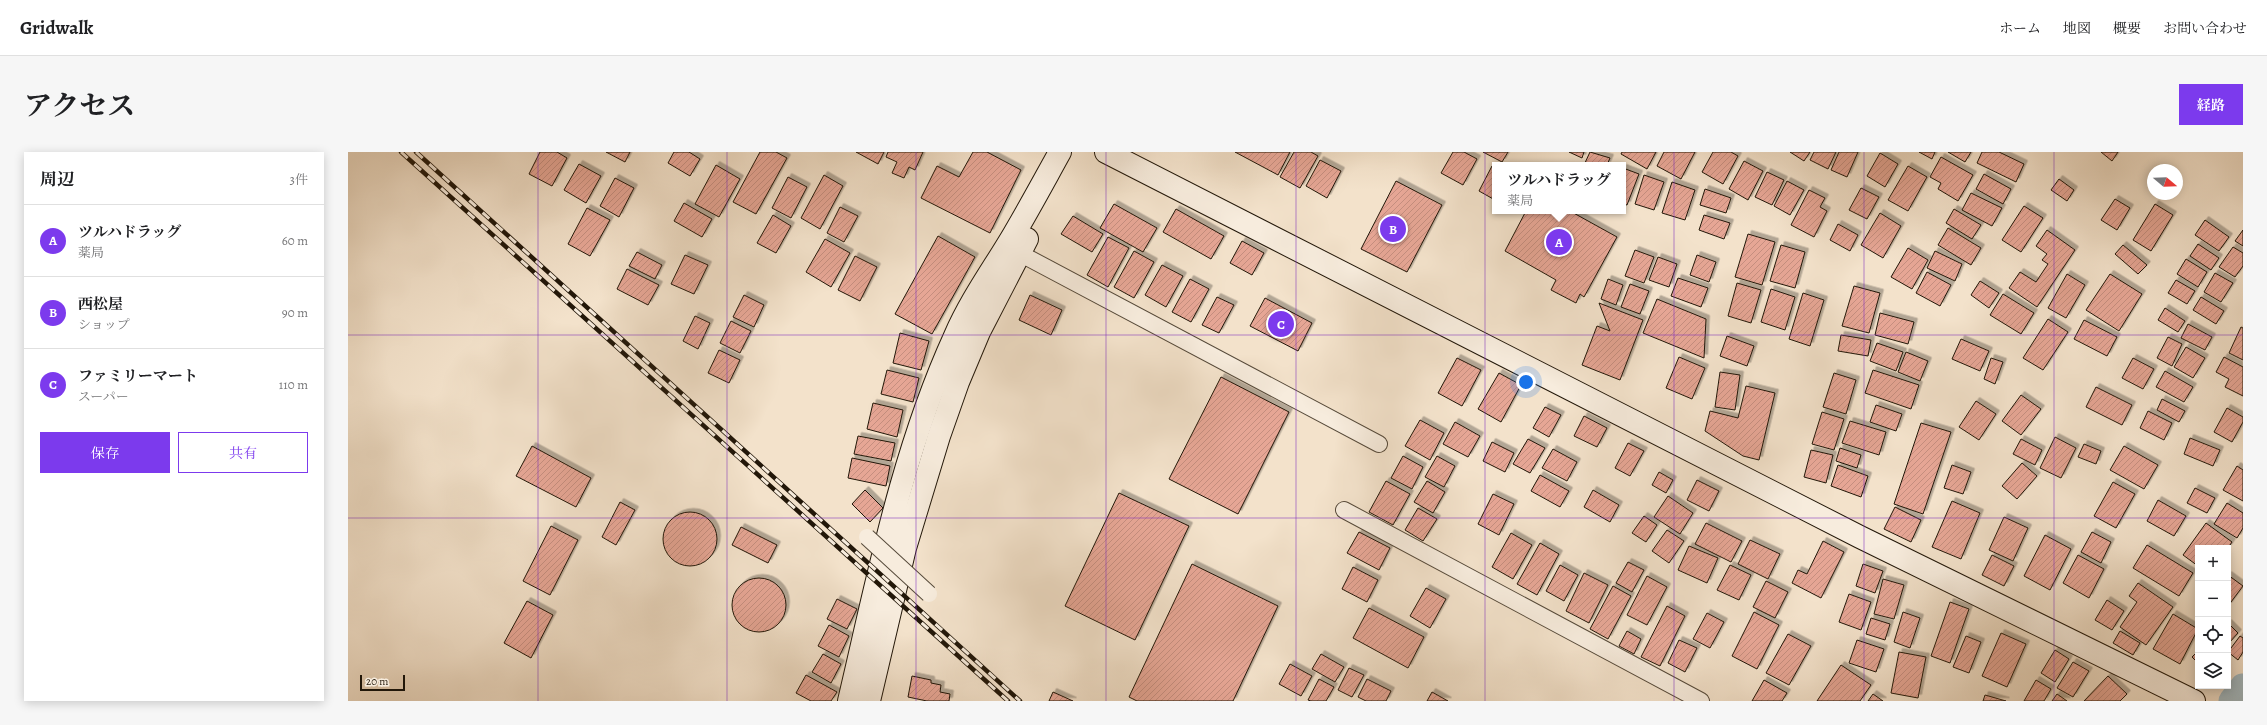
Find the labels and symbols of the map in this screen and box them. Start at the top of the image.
north arrow [2147,164,2183,200]
pin: B [1380,214,1406,244]
pin: A [1546,227,1572,257]
pin: C [1268,309,1294,339]
your location [1516,372,1536,392]
scale bar [360,673,405,692]

